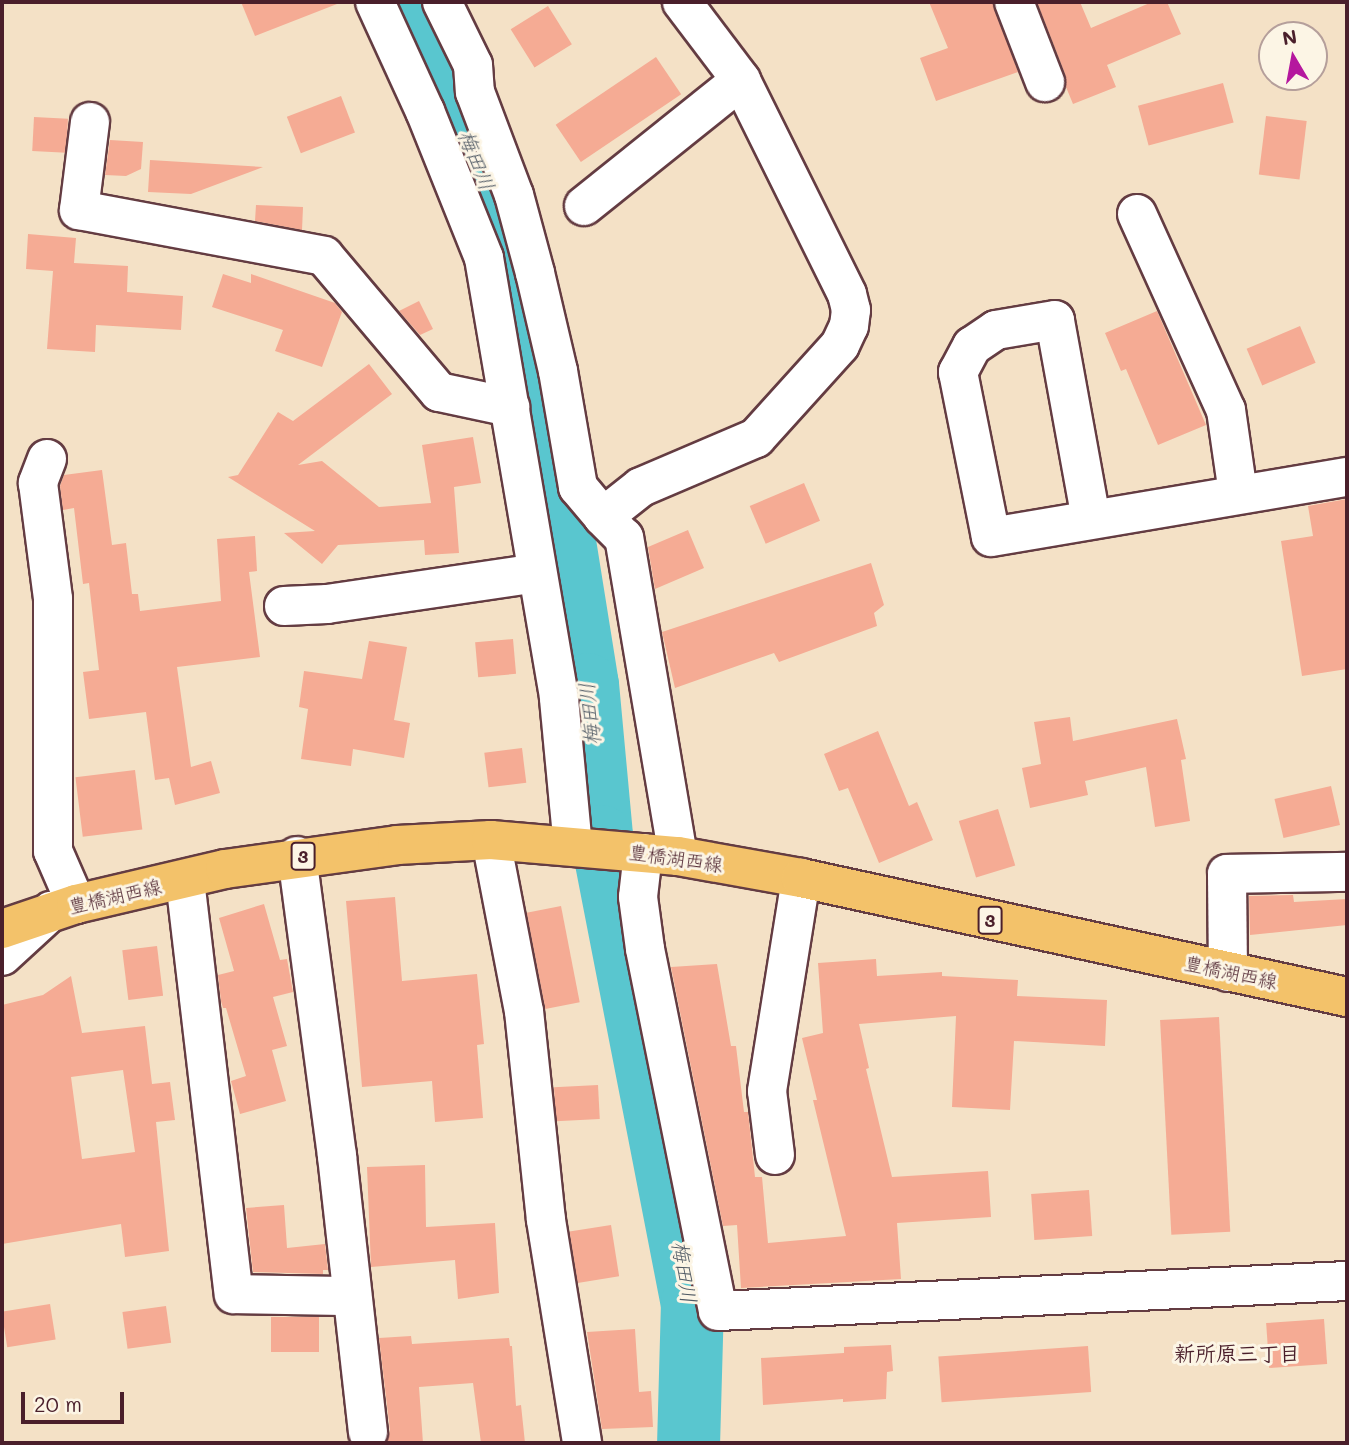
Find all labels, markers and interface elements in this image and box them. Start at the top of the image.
north arrow [1258,21,1328,91]
text: N [1280,23,1299,50]
water label: 梅田川 [454,126,500,194]
water label: 梅田川 [573,681,605,747]
street label: 豊橋湖西線 [627,840,725,876]
road number: 3 [289,842,317,870]
street label: 豊橋湖西線 [66,874,164,918]
road number: 3 [976,905,1004,934]
street label: 豊橋湖西線 [1182,951,1280,993]
water label: 梅田川 [668,1239,702,1305]
district label: 新所原三丁目 [1174,1340,1300,1366]
scale bar [24,1378,128,1422]
text: 20 m [34,1390,82,1417]

